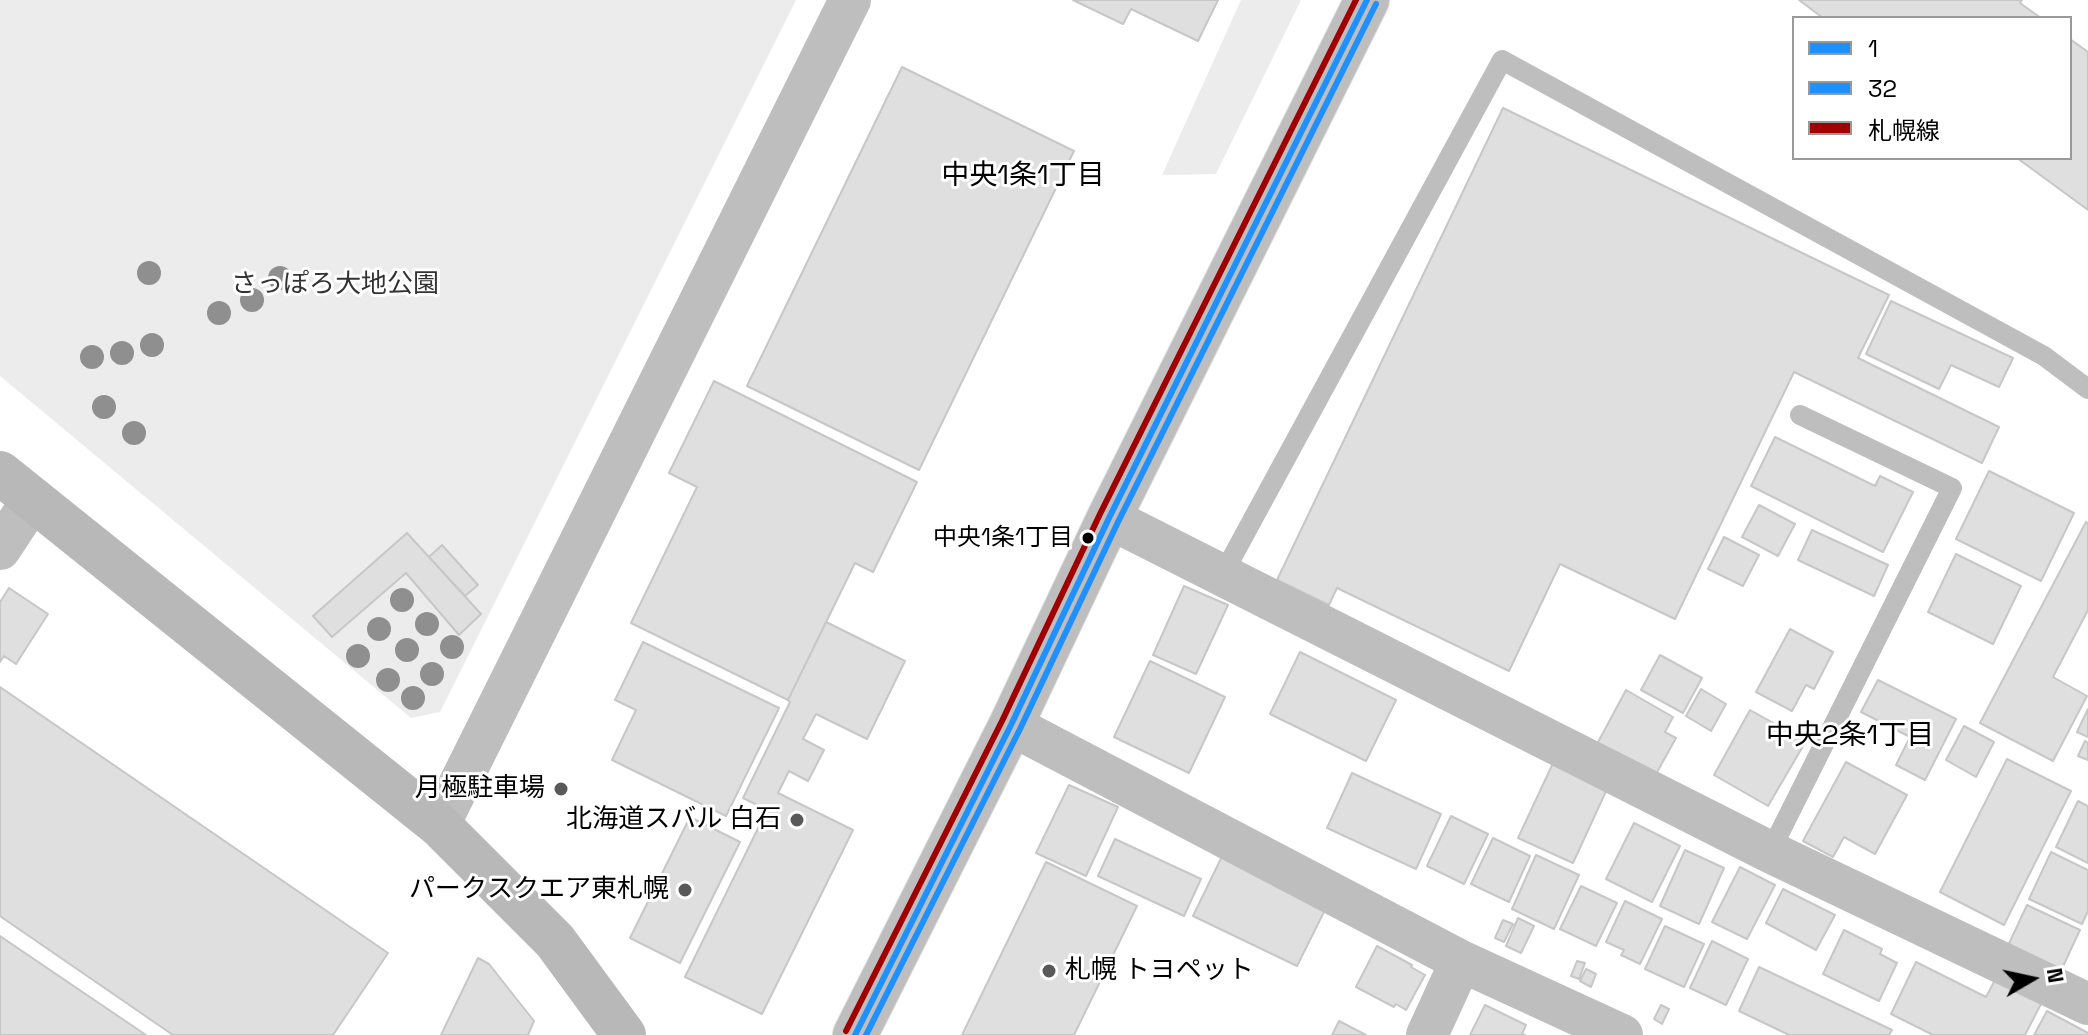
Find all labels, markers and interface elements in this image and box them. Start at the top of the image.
legend [1792,16,2072,160]
text: 1 [1868,33,1878,64]
text: 32 [1868,73,1897,104]
text: 札幌線 [1868,115,1940,146]
district label: 中央1条1丁目 [941,159,1105,193]
park label: さっぽろ大地公園 [231,269,439,301]
place label: 中央1条1丁目 [933,524,1073,552]
marker: 中央1条1丁目 [1080,530,1096,546]
district label: 中央2条1丁目 [1766,719,1934,753]
place label: 月極駐車場 [415,773,545,805]
marker: 月極駐車場 [552,780,570,798]
place label: 北海道スバル 白石 [566,804,781,836]
marker: 北海道スバル 白石 [788,811,806,829]
place label: パークスクエア東札幌 [409,874,669,906]
marker: パークスクエア東札幌 [676,881,694,899]
north arrow [1992,939,2072,1019]
place label: 札幌 トヨペット [1065,955,1254,987]
marker: 札幌 トヨペット [1040,962,1058,980]
text: N [2041,966,2071,985]

